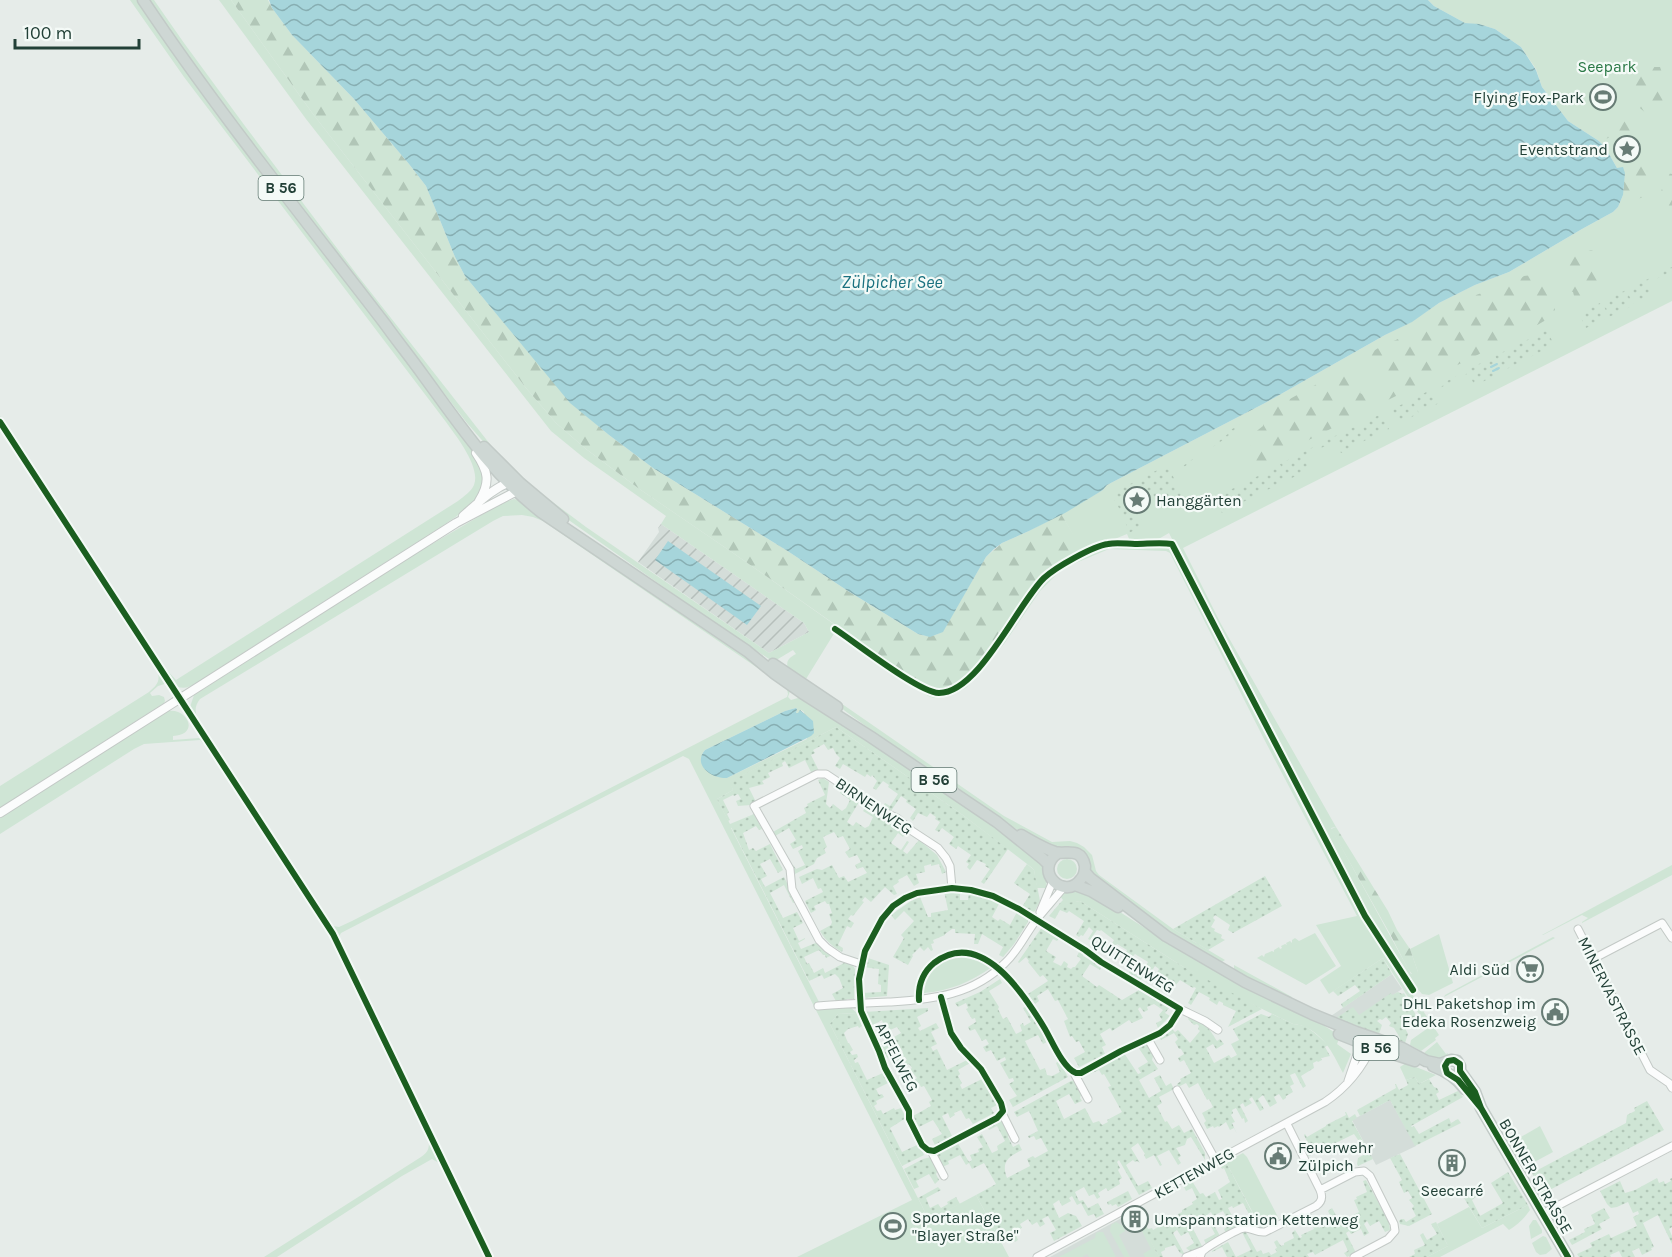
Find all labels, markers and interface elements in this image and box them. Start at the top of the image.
scale bar [15,12,140,50]
text: 100 m [24,22,72,44]
park label: Seepark [1577,57,1637,76]
sports icon: Flying Fox-Park [1588,82,1618,112]
place label: Flying Fox-Park [1474,88,1584,107]
place icon: Eventstrand [1612,134,1642,164]
place label: Eventstrand [1519,140,1608,159]
road number: B 56 [258,176,304,200]
water label: Zülpicher See [841,271,943,293]
place icon: Hanggärten [1122,485,1152,515]
place label: Hanggärten [1156,491,1242,510]
road number: B 56 [912,768,956,792]
street label: BIRNENWEG [832,773,916,839]
street label: QUITTENWEG [1088,931,1178,997]
street label: MINERVASTRASSE [1574,934,1650,1058]
supermarket icon: Aldi Süd [1515,954,1545,984]
place label: Aldi Süd [1449,960,1510,979]
place label: DHL Paketshop im Edeka Rosenzweig [1402,994,1536,1031]
public building icon: DHL Paketshop im Edeka Rosenzweig [1540,997,1570,1027]
street label: APFELWEG [871,1019,923,1095]
road number: B 56 [1354,1036,1398,1060]
street label: BONNER STRASSE [1495,1115,1577,1237]
place label: Feuerwehr Zülpich [1298,1138,1373,1175]
public building icon: Feuerwehr Zülpich [1263,1141,1293,1171]
street label: KETTENWEG [1151,1143,1237,1203]
building icon: Seecarré [1437,1148,1467,1178]
place label: Seecarré [1421,1181,1483,1200]
building icon: Umspannstation Kettenweg [1120,1204,1150,1234]
place label: Sportanlage "Blayer Straße" [912,1208,1019,1245]
place label: Umspannstation Kettenweg [1154,1210,1358,1229]
sports icon: Sportanlage "Blayer Straße" [878,1211,908,1241]

